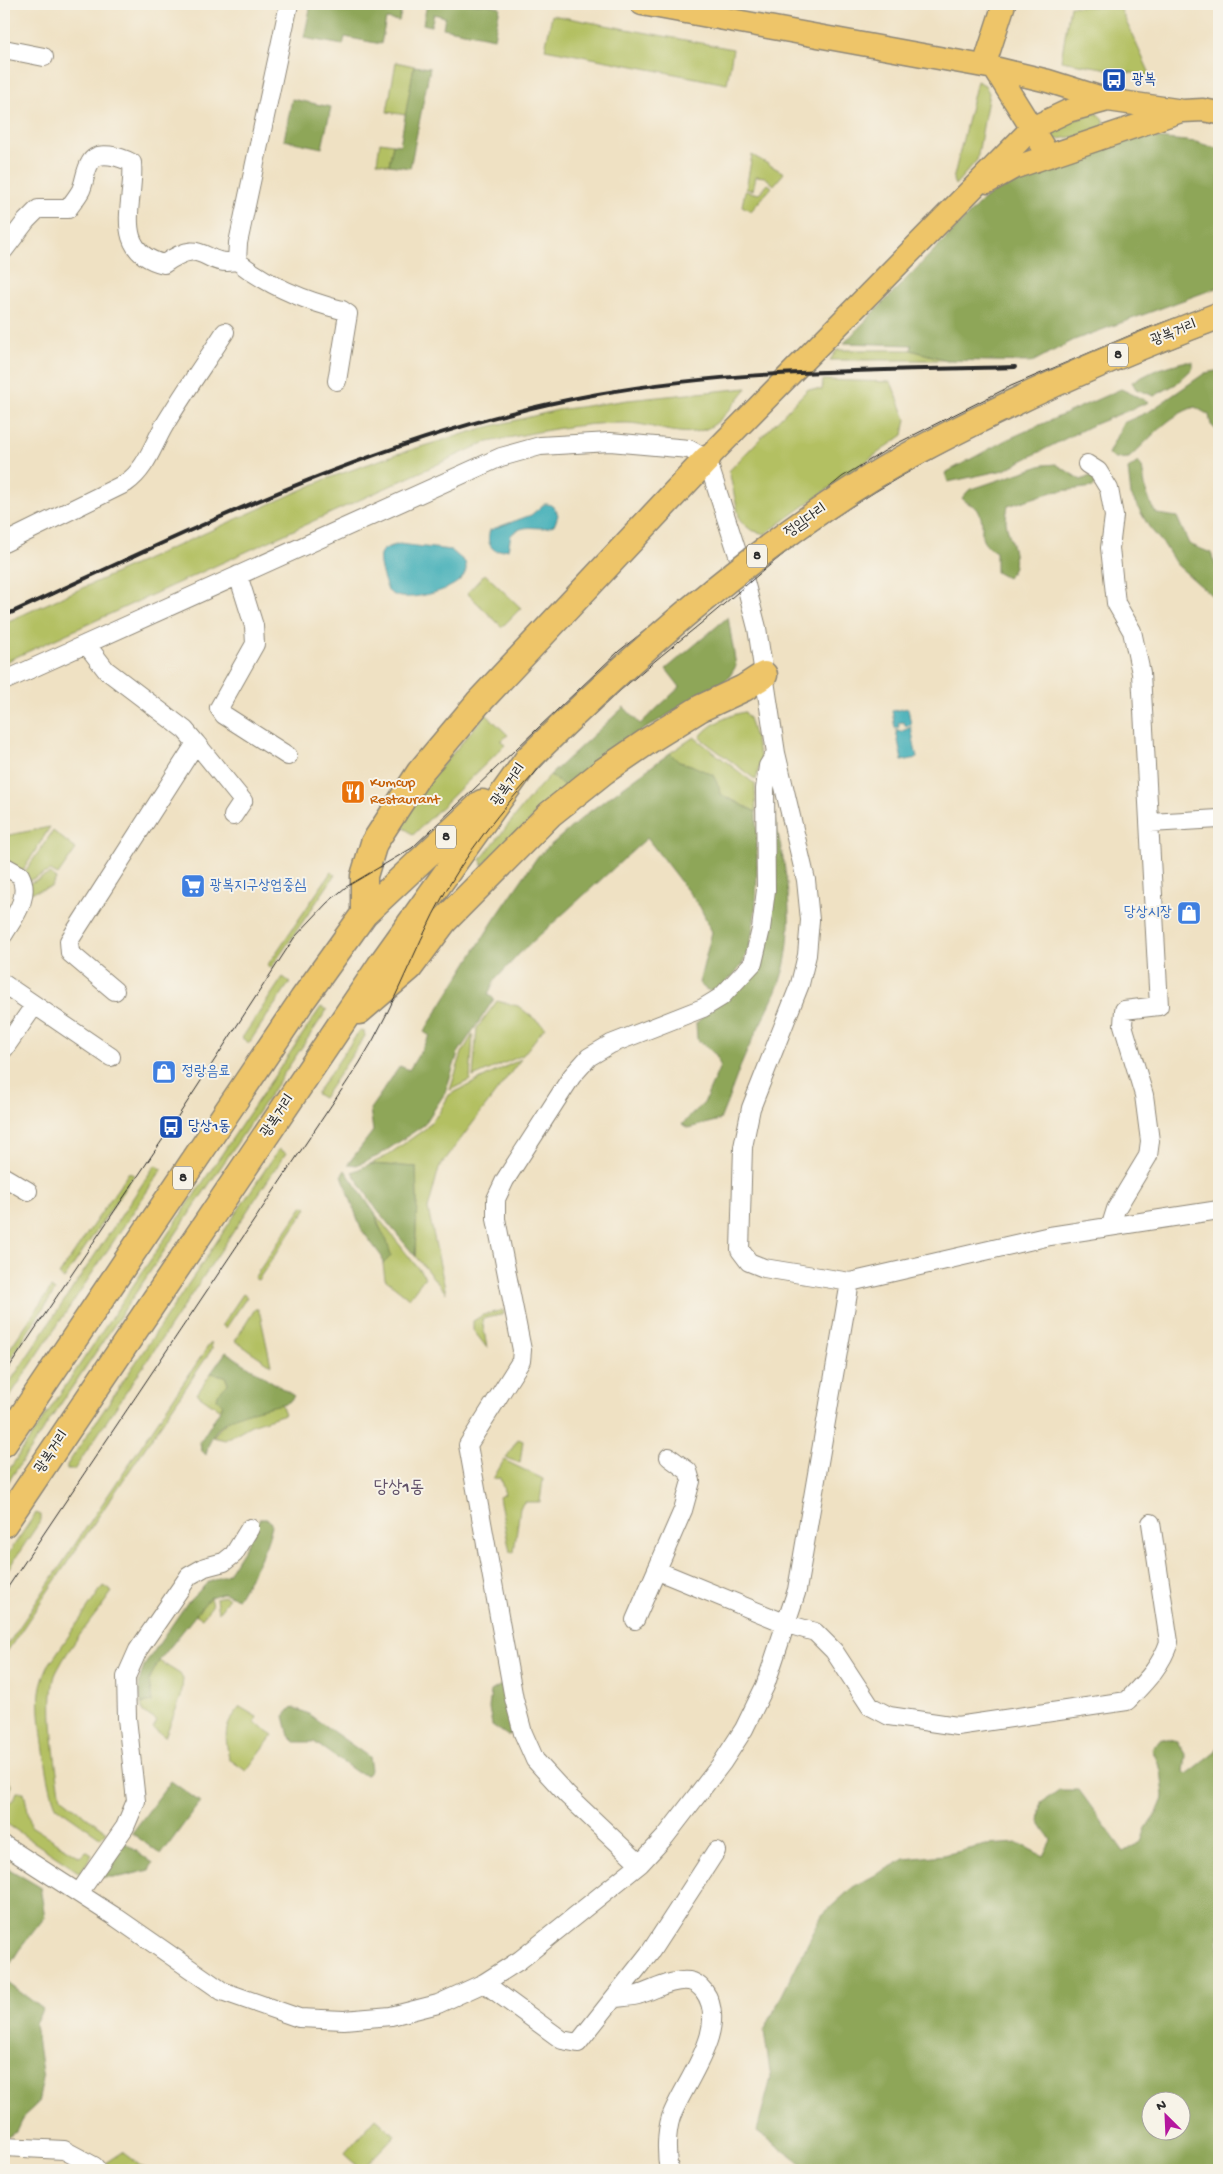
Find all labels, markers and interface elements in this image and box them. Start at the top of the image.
bus stop icon: 광복 [1101,67,1127,93]
place label: 광복 [1132,71,1156,89]
street label: 광복거리 [1148,316,1200,350]
road number: 8 [1108,344,1128,366]
street label: 정임다리 [781,500,831,542]
road number: 8 [747,544,767,568]
street label: 광복거리 [488,760,530,810]
place label: Kumcup Restaurant [370,774,441,809]
restaurant icon: Kumcup Restaurant [340,779,366,805]
road number: 8 [436,826,456,849]
supermarket icon: 광복지구상업중심 [180,873,206,899]
place label: 광복지구상업중심 [210,877,307,895]
shop icon: 당상시장 [1176,900,1202,926]
place label: 당상시장 [1124,904,1172,922]
shop icon: 정랑음료 [151,1059,177,1085]
place label: 정랑음료 [182,1063,230,1081]
street label: 광복거리 [257,1091,299,1141]
bus stop icon: 당상1동 [158,1114,184,1140]
place label: 당상1동 [188,1118,230,1136]
road number: 8 [173,1166,193,1190]
street label: 광복거리 [31,1427,73,1477]
district label: 당상1동 [374,1478,424,1499]
north arrow [1140,2092,1190,2142]
text: N [1154,2097,1169,2116]

